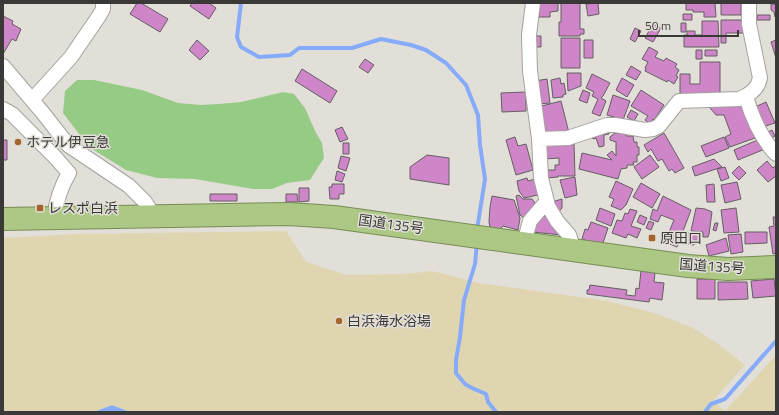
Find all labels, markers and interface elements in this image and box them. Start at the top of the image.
scale bar [639,12,738,38]
text: 50 m [645,16,671,35]
place label: ホテル伊豆急 [26,131,110,152]
marker: ホテル伊豆急 [13,137,23,147]
place label: レスポ白浜 [48,197,118,218]
marker: レスポ白浜 [35,203,45,213]
street label: 国道135号 [357,209,425,238]
place label: 原田口 [660,227,702,248]
marker: 原田口 [647,233,657,243]
street label: 国道135号 [679,253,745,278]
place label: 白浜海水浴場 [347,310,431,331]
marker: 白浜海水浴場 [334,316,344,326]

